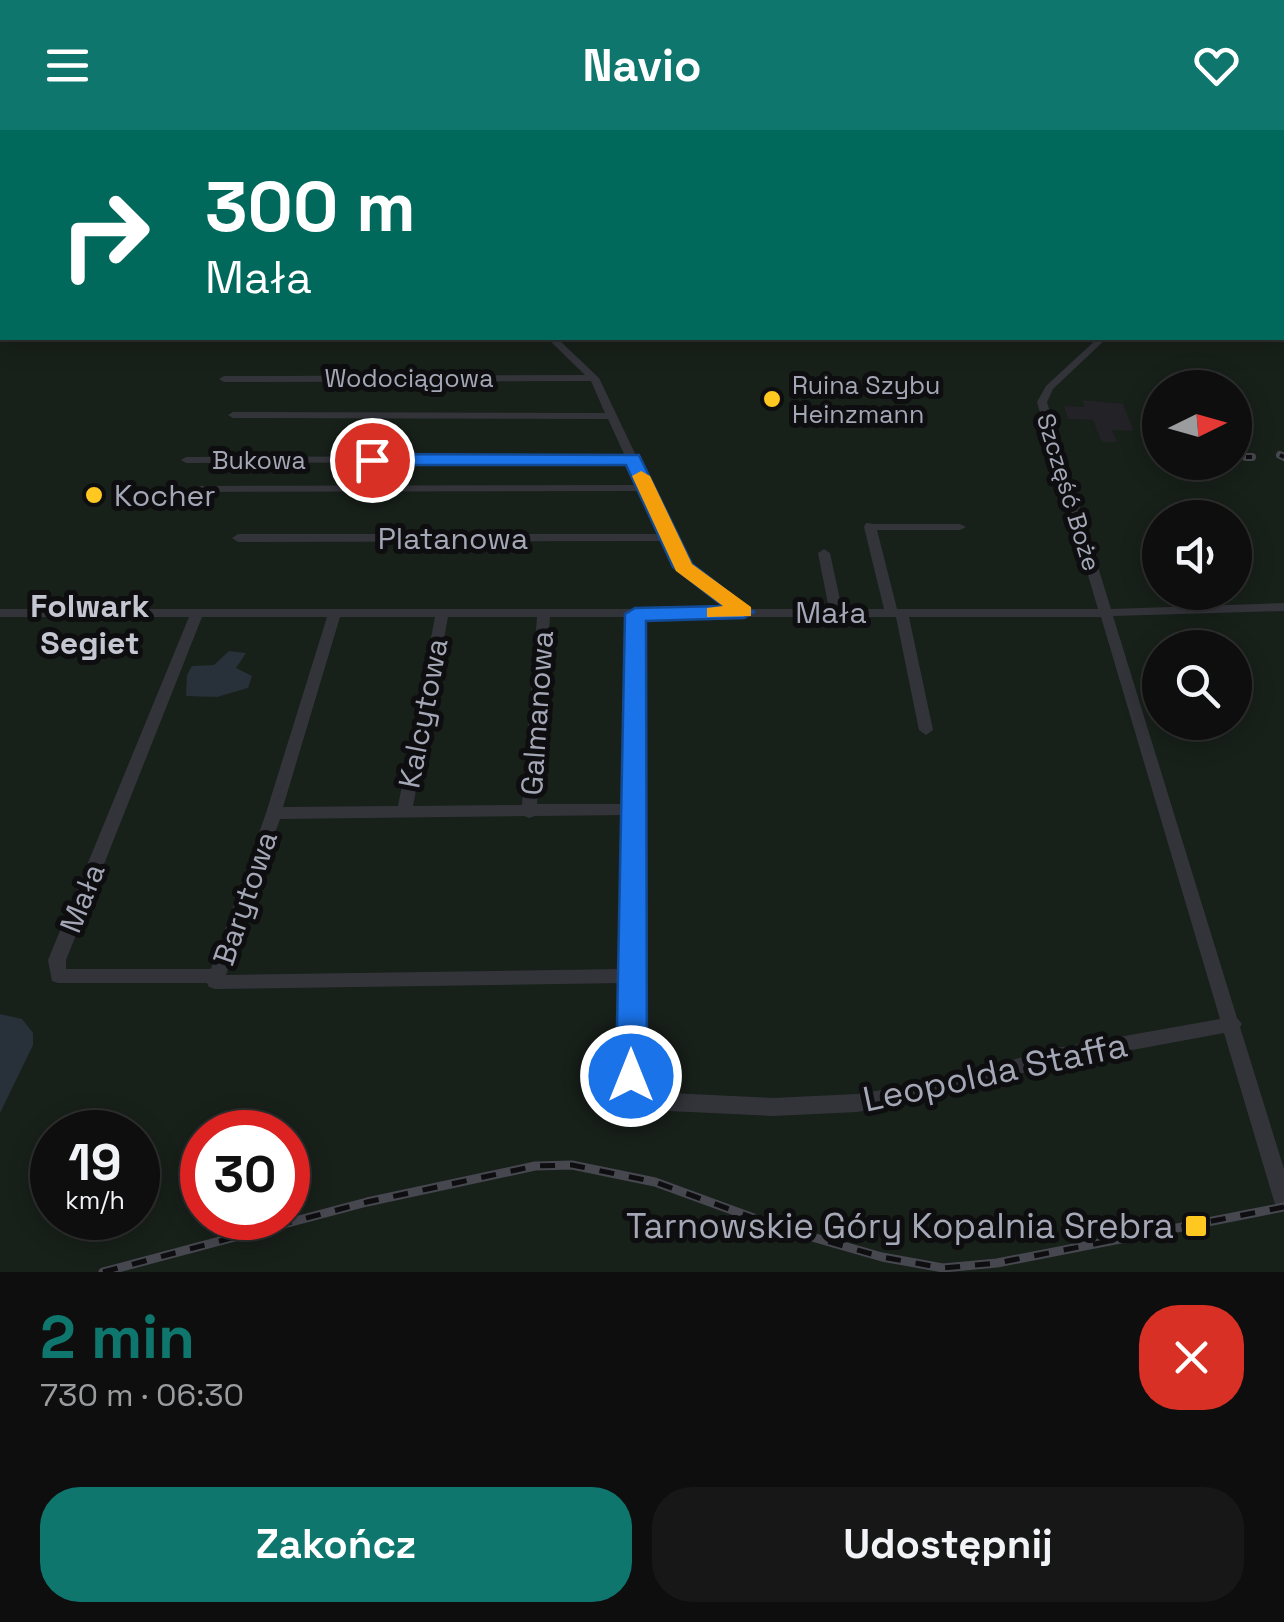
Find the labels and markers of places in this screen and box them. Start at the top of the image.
place label: Ruina Szybu Heinzmann [792,369,940,430]
marker: Ruina Szybu Heinzmann [761,388,783,410]
pin [330,418,415,503]
place label: Kocher [114,476,216,515]
marker: Kocher [83,484,105,506]
place label: Tarnowskie Góry Kopalnia Srebra [626,1204,1174,1248]
marker: Tarnowskie Góry Kopalnia Srebra [1183,1213,1209,1239]

